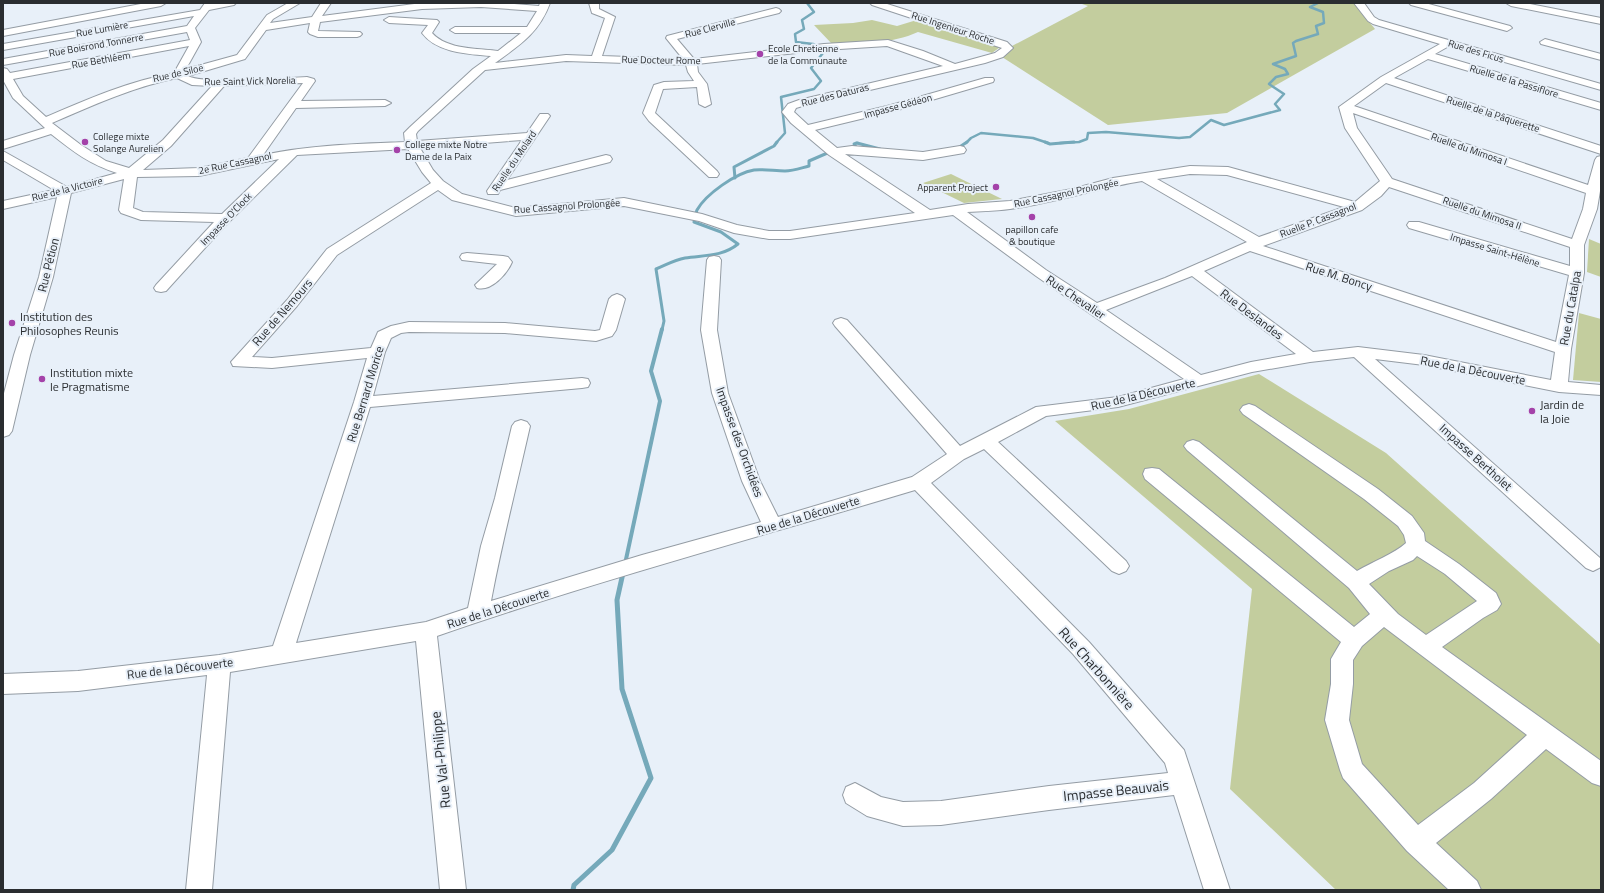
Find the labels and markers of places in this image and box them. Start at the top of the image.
place label: Ecole Chretienne de la Communaute [768,41,847,68]
marker: Ecole Chretienne de la Communaute [755,49,765,59]
place label: College mixte Solange Aurelien [93,129,163,156]
marker: College mixte Solange Aurelien [80,137,90,147]
place label: College mixte Notre Dame de la Paix [405,137,487,164]
marker: College mixte Notre Dame de la Paix [392,145,402,155]
place label: Apparent Project [917,180,988,195]
marker: Apparent Project [991,182,1001,192]
marker: papillon cafe & boutique [1027,212,1037,222]
place label: papillon cafe & boutique [1006,222,1058,249]
place label: Institution des Philosophes Reunis [20,307,119,340]
marker: Institution des Philosophes Reunis [7,318,17,328]
place label: Institution mixte le Pragmatisme [50,363,133,396]
marker: Institution mixte le Pragmatisme [37,374,47,384]
place label: Jardin de la Joie [1540,395,1584,428]
marker: Jardin de la Joie [1527,406,1537,416]

